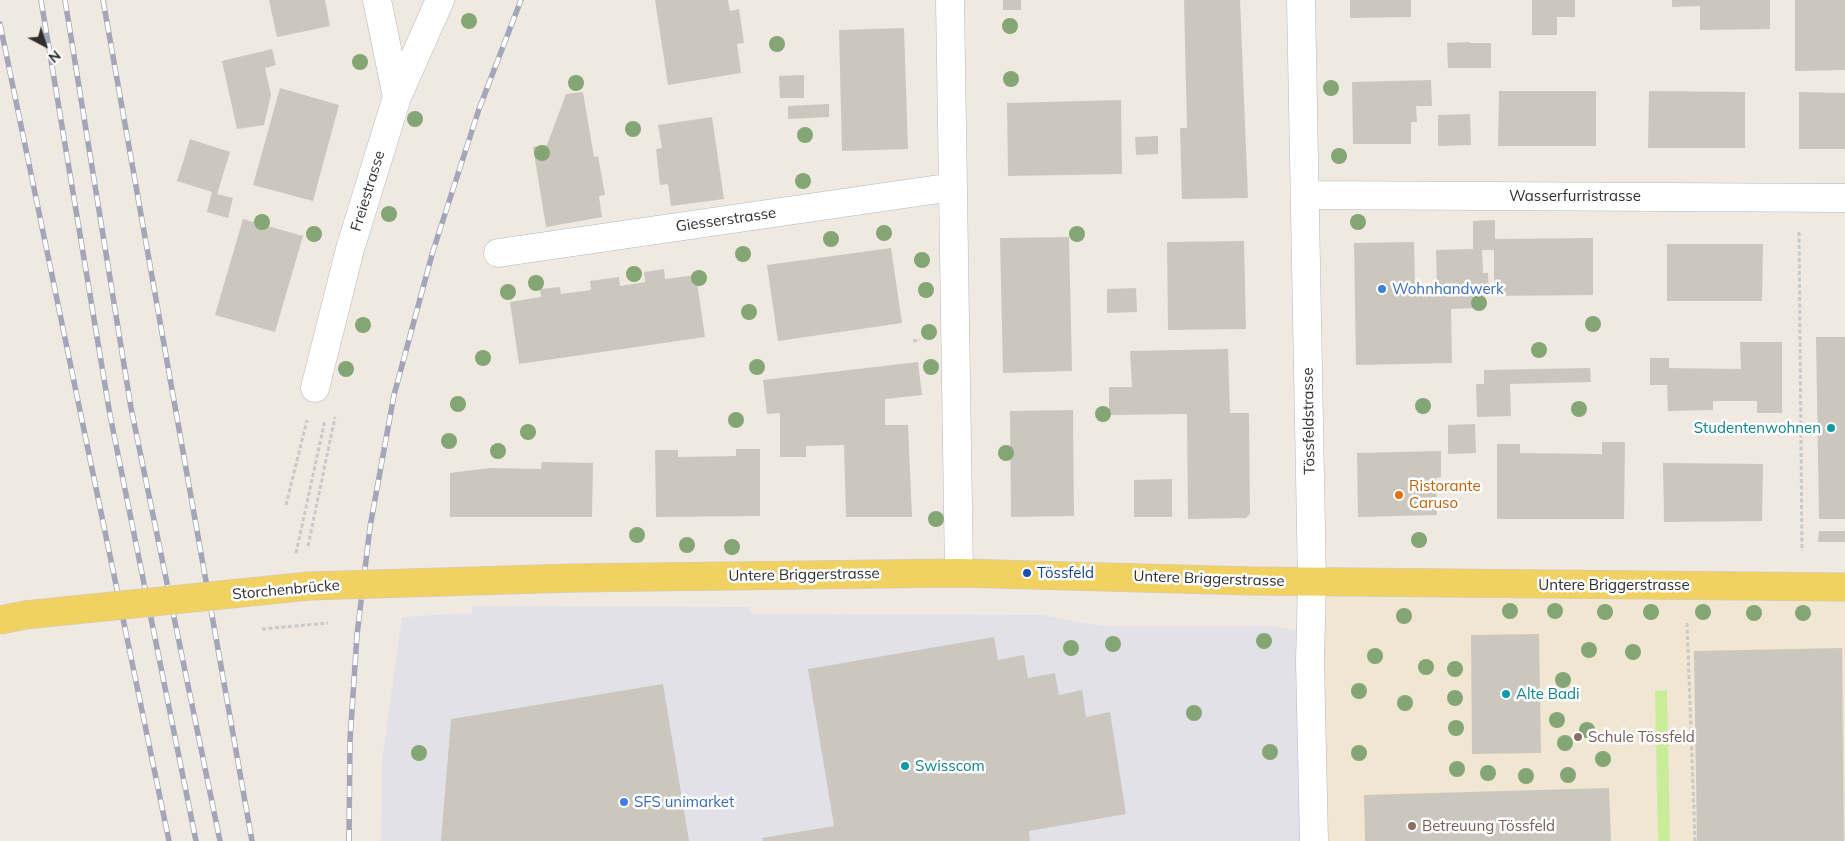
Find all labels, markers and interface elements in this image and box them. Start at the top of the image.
north arrow [20,20,70,70]
text: N [45,46,64,67]
street label: Freiestrasse [347,148,389,234]
street label: Wasserfurristrasse [1509,187,1641,205]
street label: Giesserstrasse [675,204,777,236]
place label: Wohnhandwerk [1392,280,1504,298]
marker: Wohnhandwerk [1376,283,1388,295]
street label: Tössfeldstrasse [1299,367,1319,475]
place label: Studentenwohnen [1694,419,1821,437]
marker: Studentenwohnen [1825,422,1837,434]
place label: Ristorante Caruso [1409,477,1481,512]
marker: Ristorante Caruso [1393,489,1405,501]
place label: Tössfeld [1037,564,1094,582]
street label: Untere Briggerstrasse [728,565,880,585]
marker: Tössfeld [1021,567,1033,579]
street label: Untere Briggerstrasse [1133,567,1285,591]
street label: Storchenbrücke [232,576,340,604]
street label: Untere Briggerstrasse [1538,576,1690,594]
place label: Alte Badi [1516,685,1580,703]
marker: Alte Badi [1500,688,1512,700]
place label: Schule Tössfeld [1588,728,1695,746]
marker: Schule Tössfeld [1572,731,1584,743]
place label: Swisscom [915,757,985,775]
marker: Swisscom [899,760,911,772]
place label: SFS unimarket [634,793,734,811]
marker: SFS unimarket [618,796,630,808]
place label: Betreuung Tössfeld [1422,817,1555,835]
marker: Betreuung Tössfeld [1406,820,1418,832]

